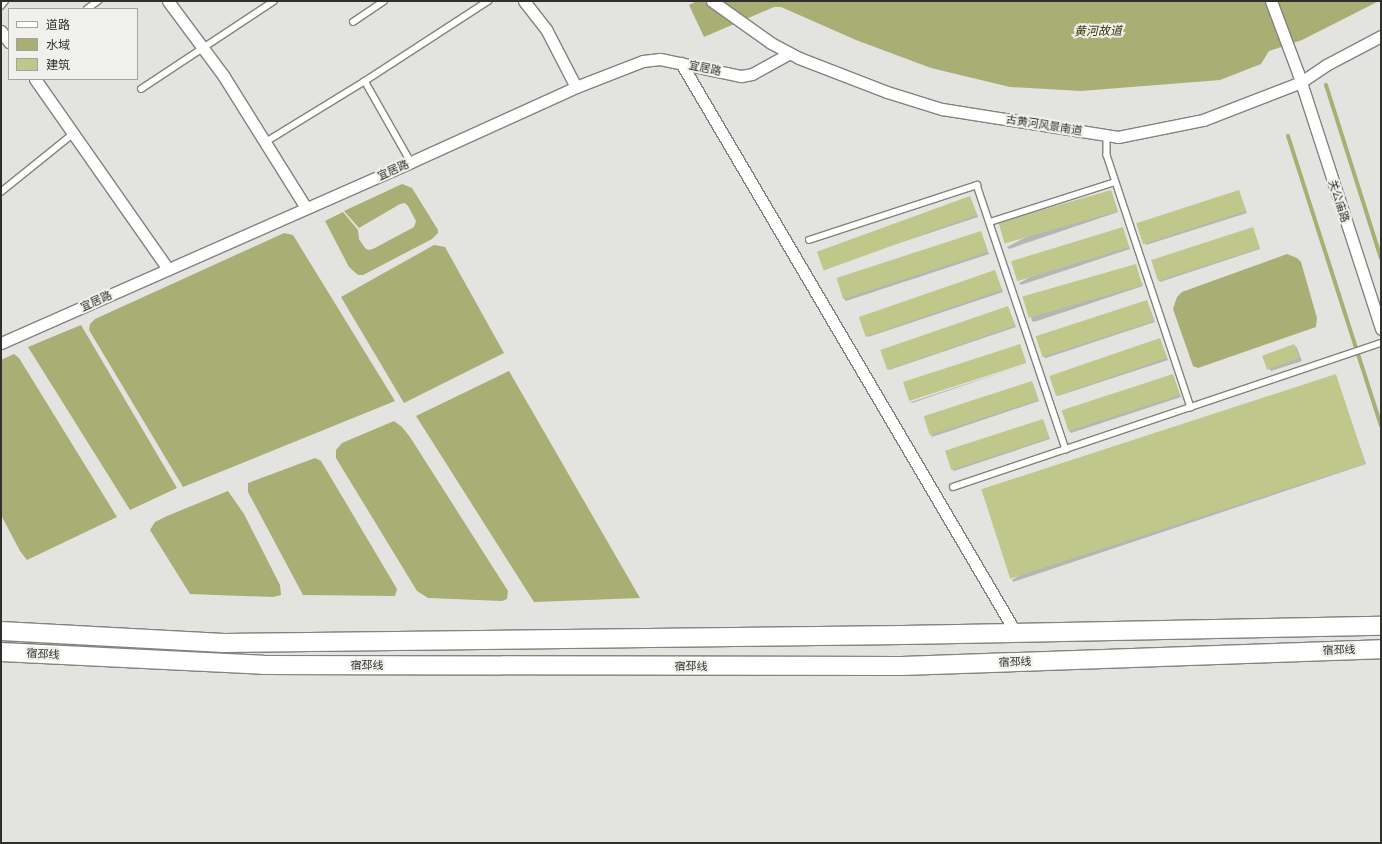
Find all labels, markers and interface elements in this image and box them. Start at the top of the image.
legend [8,8,138,80]
text: 道路 [46,17,70,33]
water label: 黄河故道 [1074,24,1122,40]
text: 水域 [46,37,70,53]
text: 建筑 [46,57,70,73]
street label: 宜居路 [687,58,723,78]
street label: 古黄河风景南道 [1005,112,1083,138]
street label: 宜居路 [375,157,411,183]
street label: 关公庙路 [1326,178,1352,224]
street label: 宜居路 [78,288,114,314]
street label: 宿邳线 [1322,643,1356,657]
street label: 宿邳线 [26,647,60,661]
street label: 宿邳线 [998,655,1032,669]
street label: 宿邳线 [351,658,383,672]
street label: 宿邳线 [675,659,707,673]

